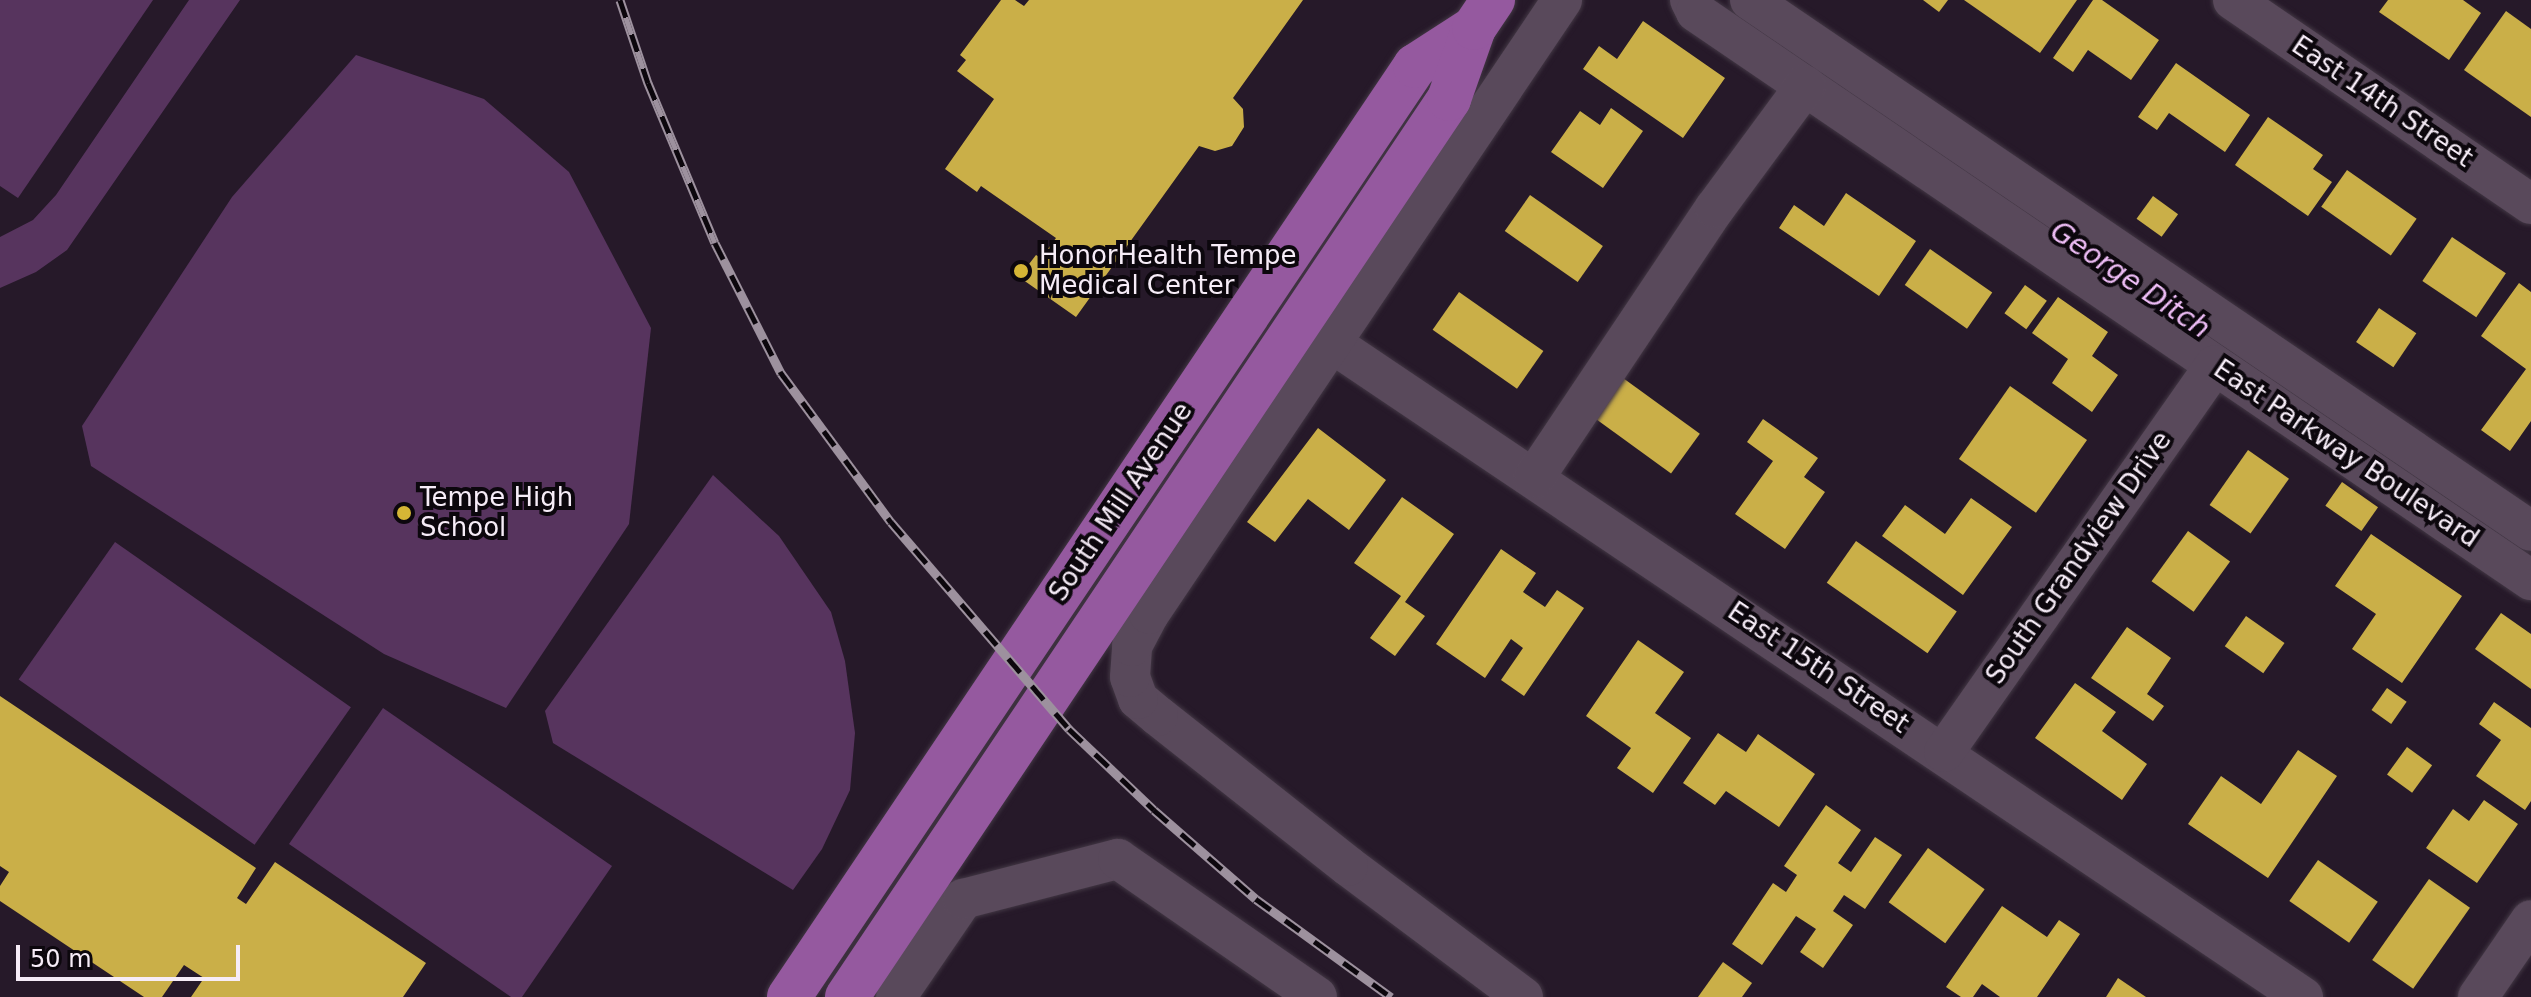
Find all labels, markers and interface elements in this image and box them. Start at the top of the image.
street label: East 14th Street [2286,30,2478,174]
water label: George Ditch [2044,214,2216,346]
place label: HonorHealth Tempe Medical Center [1039,240,1296,302]
marker: HonorHealth Tempe Medical Center [1010,260,1032,282]
street label: East Parkway Boulevard [2208,354,2484,554]
street label: South Mill Avenue [1043,397,1199,607]
street label: South Grandview Drive [1980,426,2178,690]
place label: Tempe High School [420,482,573,544]
marker: Tempe High School [395,504,413,522]
street label: East 15th Street [1722,596,1914,740]
scale bar [20,929,244,979]
text: 50 m [30,945,92,973]

